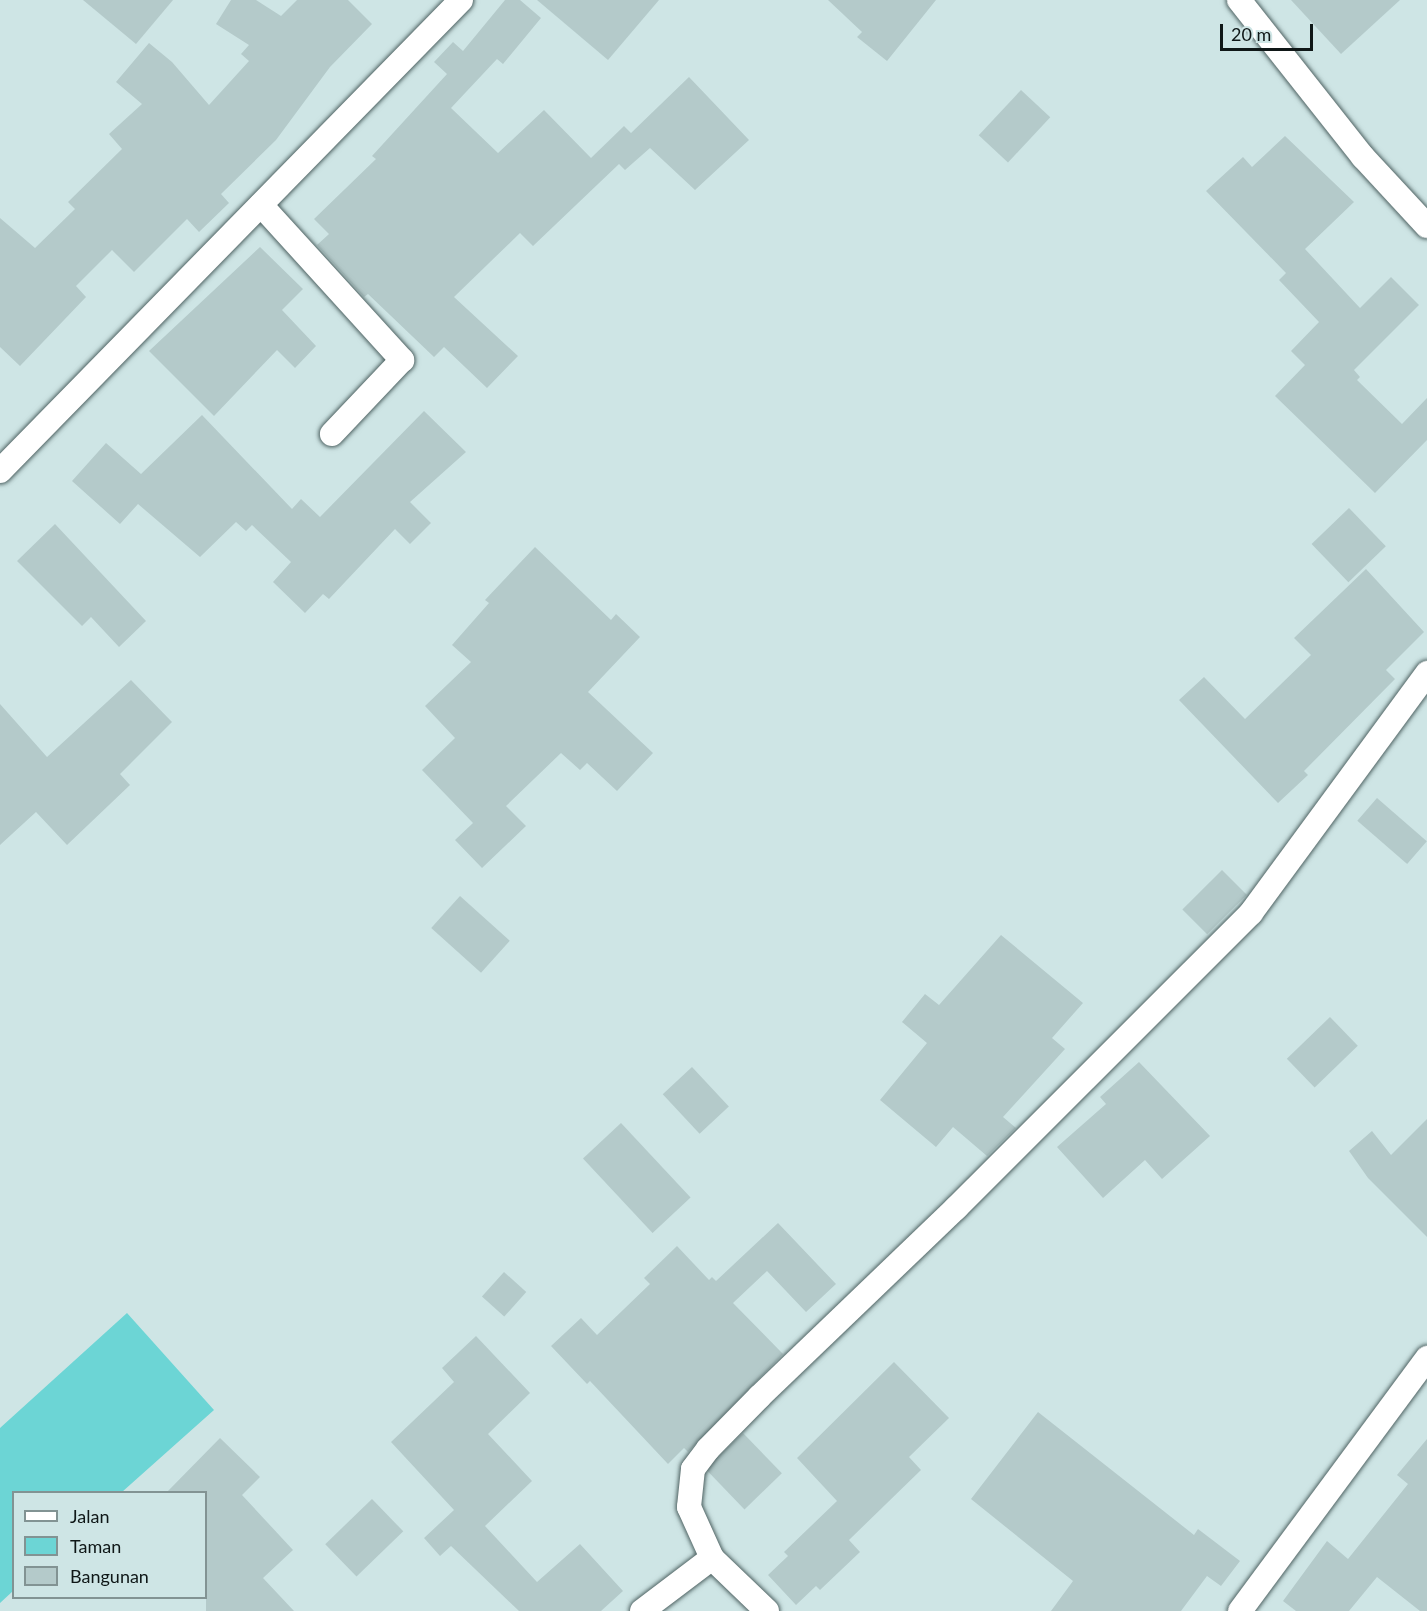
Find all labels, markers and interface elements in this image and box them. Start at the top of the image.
scale bar [1223,12,1316,50]
text: 20 m [1231,23,1271,45]
legend [12,1491,207,1599]
text: Jalan [70,1505,109,1527]
text: Taman [70,1535,121,1557]
text: Bangunan [70,1565,149,1587]

